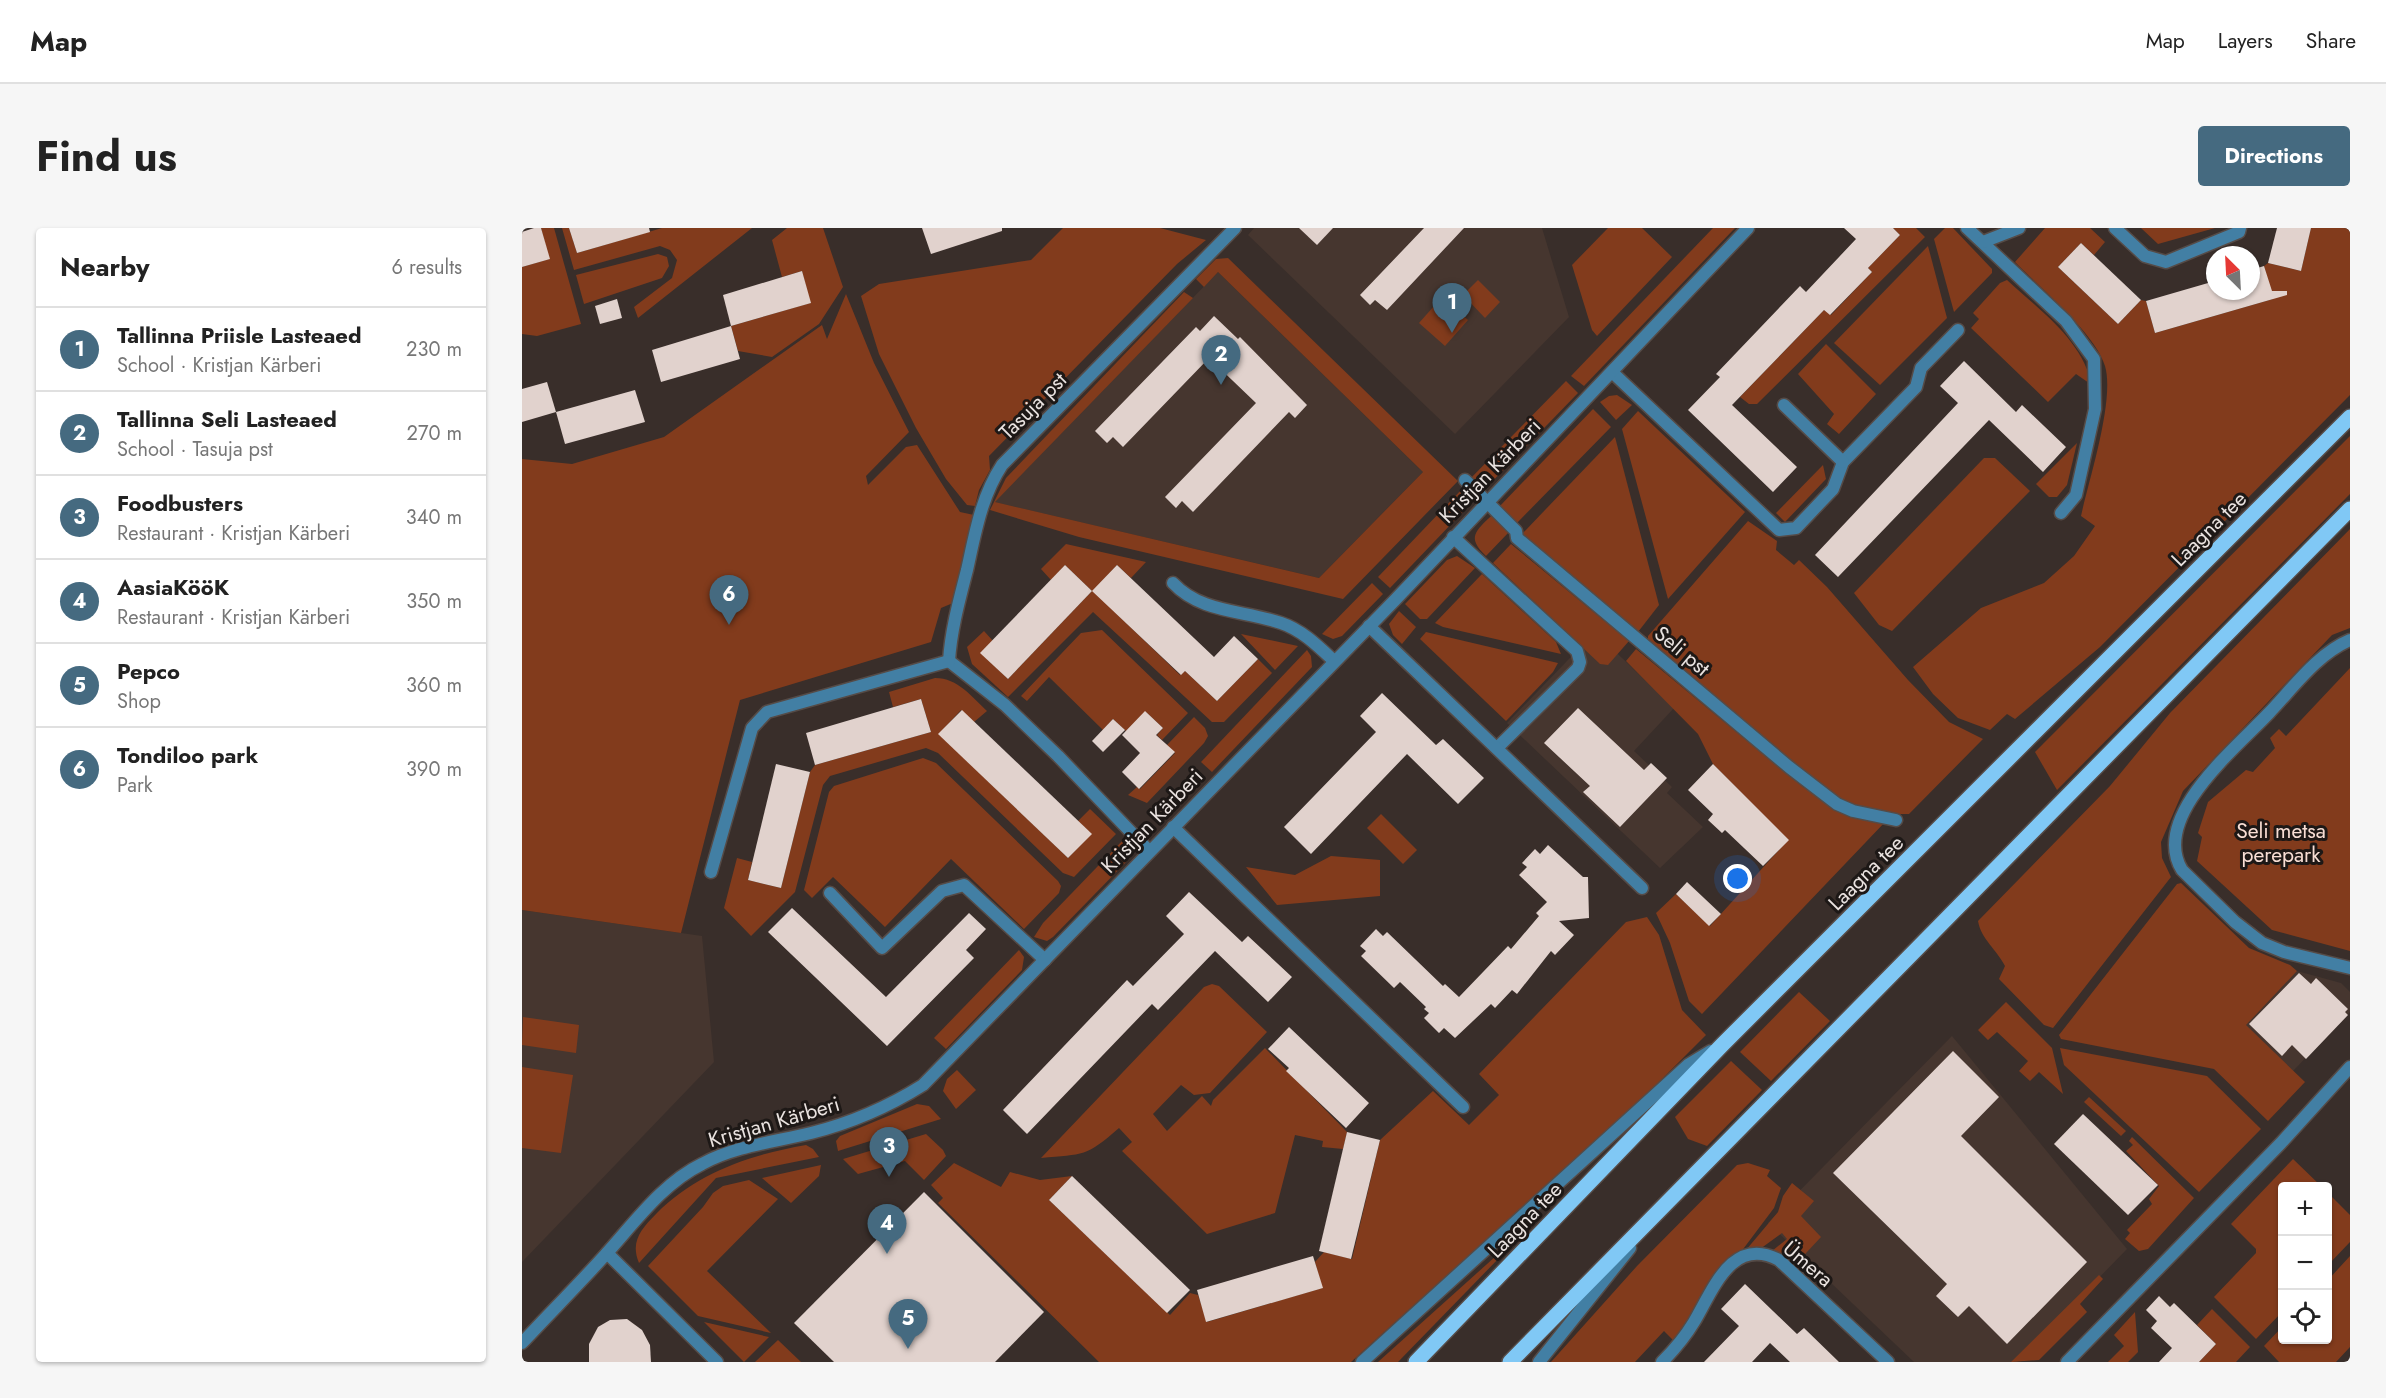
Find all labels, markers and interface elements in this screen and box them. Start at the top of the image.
text: Map [30,21,87,62]
text: Map [2146,26,2185,56]
text: Layers [2218,26,2273,56]
text: Share [2306,26,2356,56]
text: Find us [36,126,177,187]
button: Directions [2198,126,2350,186]
north arrow [2206,246,2260,300]
text: Nearby [60,248,149,286]
text: 6 results [392,253,462,282]
pin: 1 [1432,284,1472,333]
text: Tallinna Priisle Lasteaed [117,319,362,351]
text: 1 [74,335,85,364]
text: 230 m [406,335,462,364]
pin: 2 [1202,336,1240,385]
text: School · Kristjan Kärberi [117,351,321,380]
street label: Tasuja pst [993,366,1073,446]
text: Tallinna Seli Lasteaed [117,403,337,435]
street label: Kristjan Kärberi [1432,412,1548,530]
text: 2 [73,419,86,448]
text: 270 m [407,419,462,448]
text: School · Tasuja pst [117,435,273,464]
street label: Laagna tee [2165,484,2254,573]
text: Foodbusters [117,487,243,519]
text: 3 [73,503,86,532]
text: 340 m [406,503,462,532]
text: Restaurant · Kristjan Kärberi [117,519,350,548]
text: AasiaKööK [117,571,229,603]
pin: 6 [710,576,748,625]
text: 4 [73,587,86,616]
text: 350 m [406,587,462,616]
text: Restaurant · Kristjan Kärberi [117,603,350,632]
street label: Seli pst [1648,619,1716,683]
text: Pepco [117,655,180,687]
text: 5 [73,671,86,700]
text: 360 m [406,671,462,700]
text: Shop [117,687,161,716]
text: Tondiloo park [117,739,258,771]
text: 6 [73,755,86,784]
text: 390 m [406,755,462,784]
street label: Kristjan Kärberi [1094,762,1210,880]
text: Park [117,771,153,800]
park label: Seli metsa perepark [2236,816,2326,870]
street label: Laagna tee [1822,828,1911,917]
your location [1723,864,1752,893]
street label: Kristjan Kärberi [705,1089,843,1155]
pin: 3 [870,1128,908,1177]
street label: Laagna tee [1481,1175,1569,1265]
map controls [2278,1182,2332,1344]
button: + [2278,1182,2332,1236]
pin: 4 [868,1204,907,1254]
street label: Ümera [1776,1234,1840,1294]
button: − [2278,1236,2332,1290]
button: locate [2278,1290,2332,1344]
pin: 5 [888,1300,928,1349]

